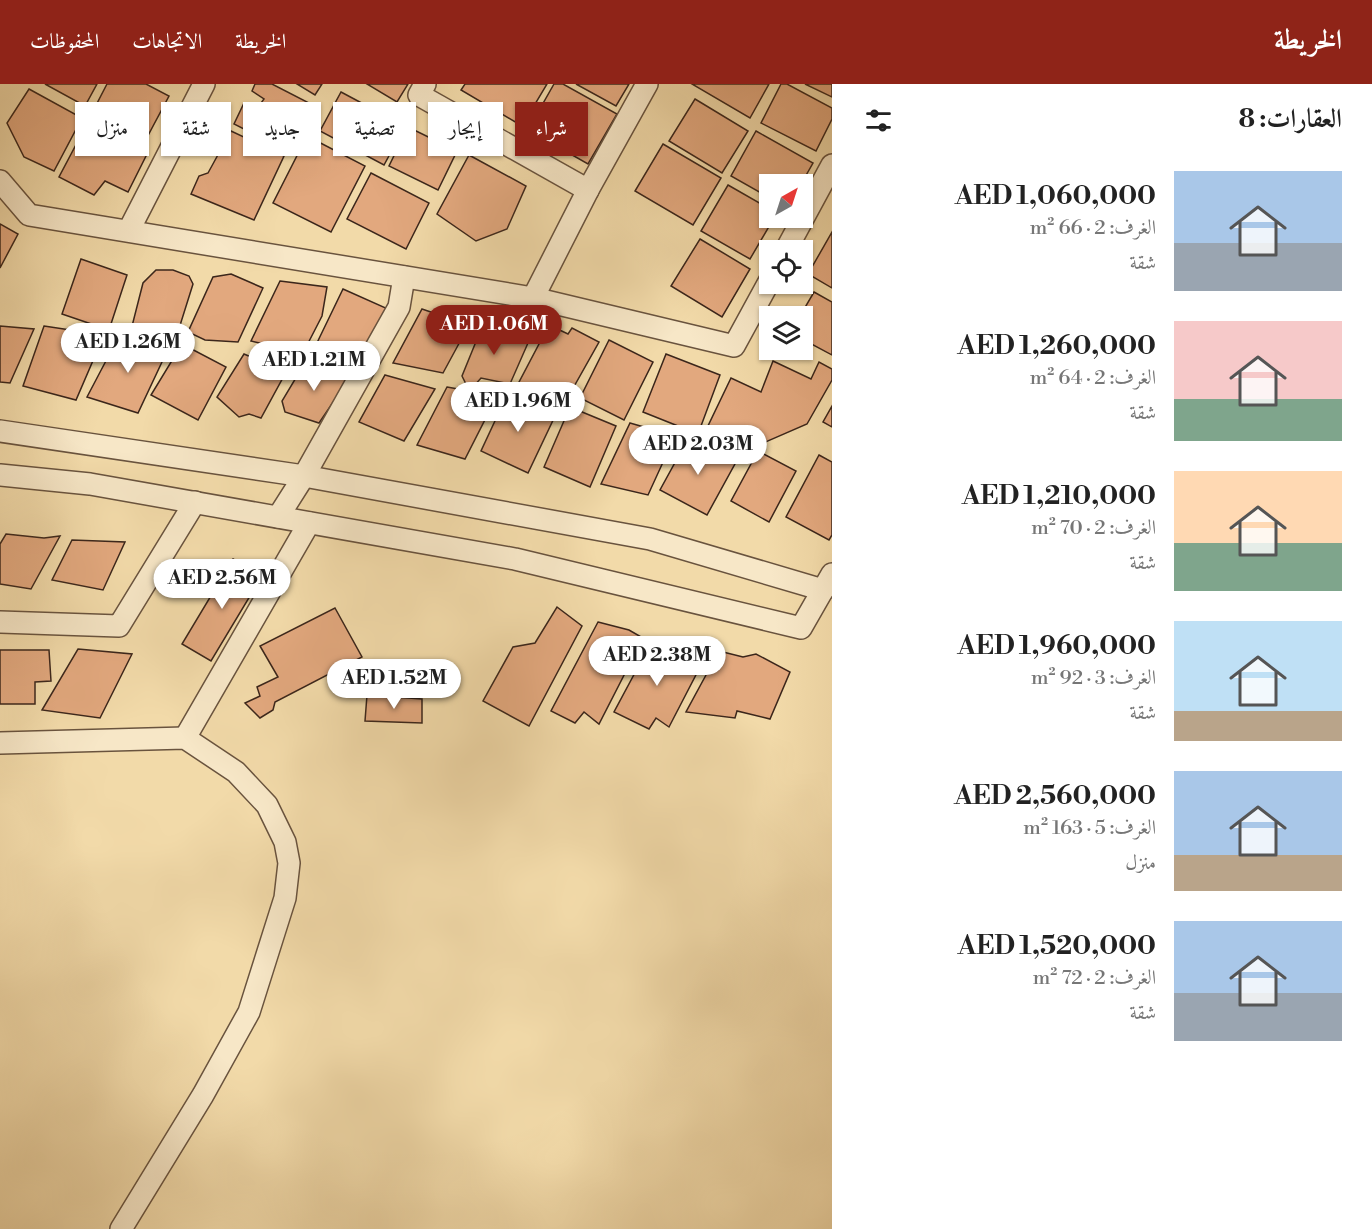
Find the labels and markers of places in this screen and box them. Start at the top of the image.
pin: AED 1.06M [425,305,563,356]
pin: AED 1.26M [59,323,197,374]
pin: AED 1.21M [245,341,383,392]
pin: AED 1.96M [449,382,587,433]
pin: AED 2.03M [629,425,767,476]
pin: AED 2.56M [153,559,291,610]
pin: AED 2.38M [588,636,726,687]
pin: AED 1.52M [325,659,463,710]

